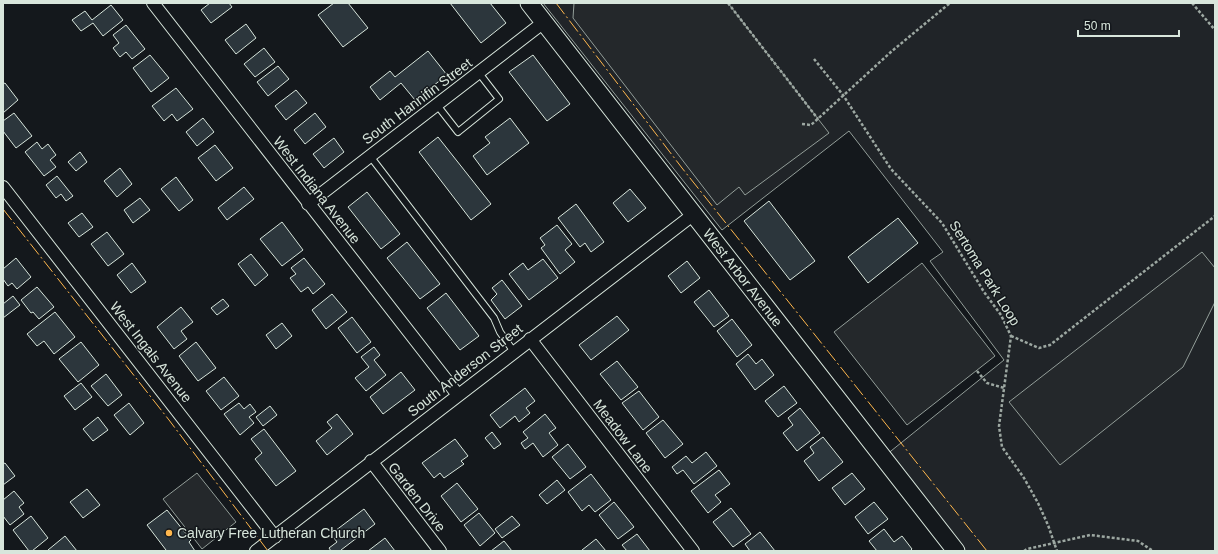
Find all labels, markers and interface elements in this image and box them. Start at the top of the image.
scale bar [1078,12,1179,38]
text: 50 m [1084,19,1111,33]
street label: South Hannifin Street [359,55,475,147]
street label: West Indiana Avenue [270,133,364,247]
street label: Sertoma Park Loop [946,218,1024,329]
street label: West Arbor Avenue [700,225,786,330]
street label: West Ingals Avenue [107,299,195,406]
street label: South Anderson Street [405,320,526,420]
street label: Meadow Lane [590,396,656,476]
street label: Garden Drive [385,459,449,535]
place label: Calvary Free Lutheran Church [177,525,365,541]
marker: Calvary Free Lutheran Church [164,528,174,538]

